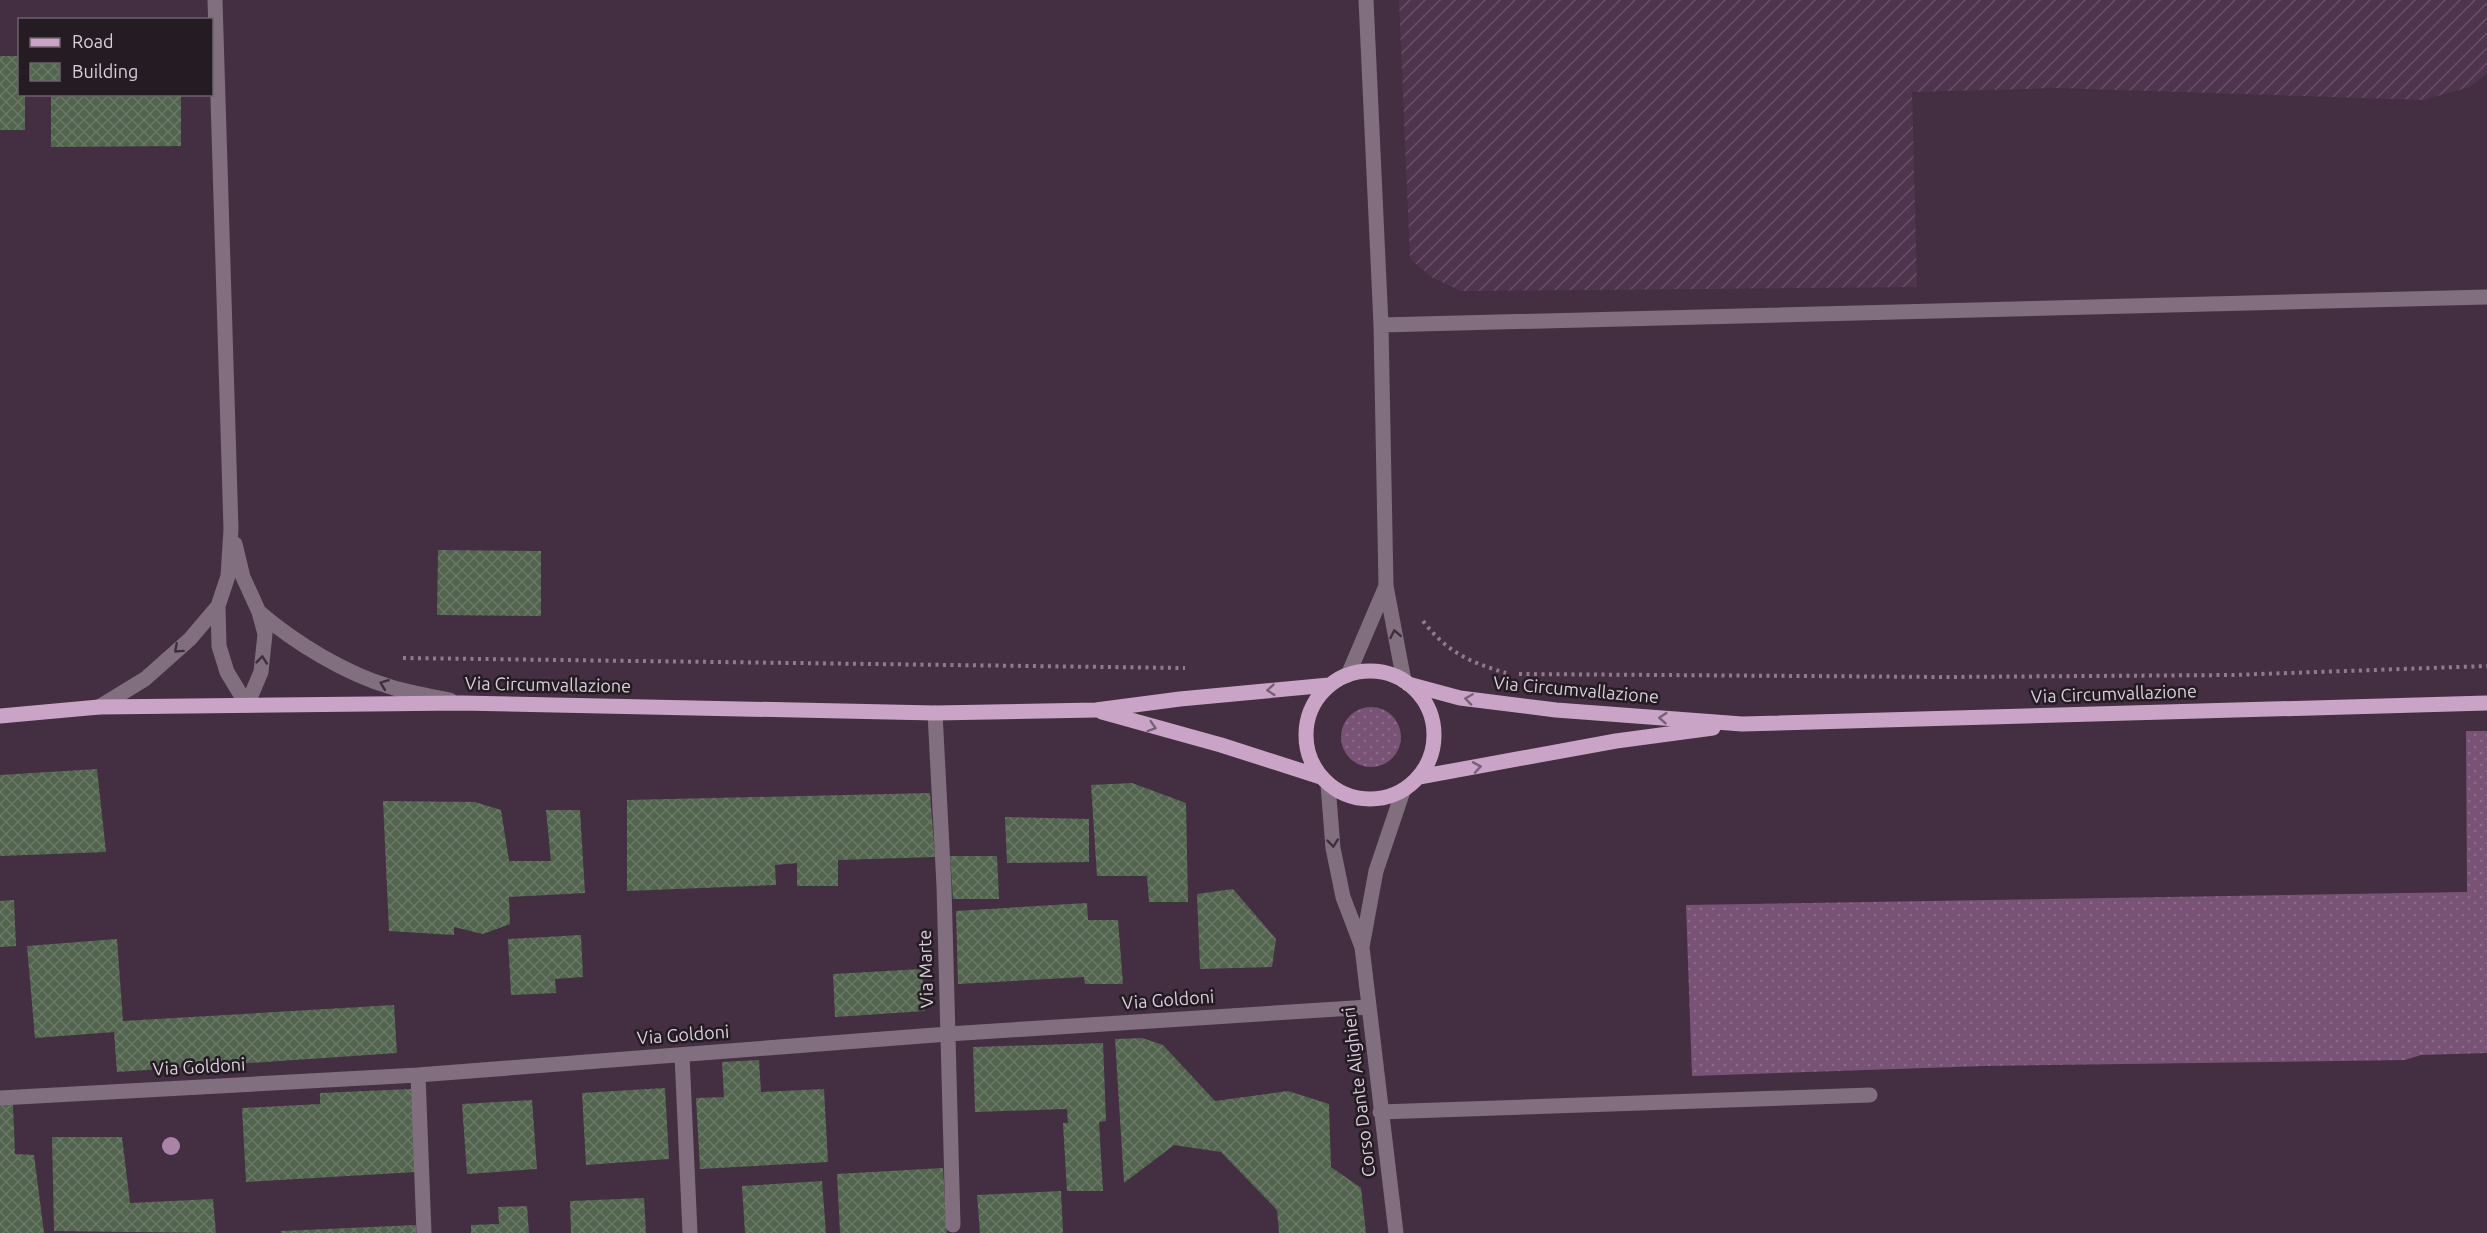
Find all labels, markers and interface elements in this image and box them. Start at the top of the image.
legend [18,18,213,96]
text: Road [72,31,114,51]
text: Building [72,61,138,81]
one-way arrow [1389,629,1402,639]
one-way arrow [175,642,185,653]
one-way arrow [255,655,268,664]
street label: Via Circumvallazione [1492,672,1660,706]
street label: Via Circumvallazione [465,673,631,695]
one-way arrow [379,679,390,691]
street label: Via Circumvallazione [2031,680,2197,706]
one-way arrow [1266,684,1275,697]
one-way arrow [1464,694,1474,706]
one-way arrow [1659,712,1668,725]
one-way arrow [1146,720,1157,732]
one-way arrow [1472,761,1482,773]
one-way arrow [1326,838,1338,848]
street label: Via Marte [914,929,936,1009]
street label: Via Goldoni [1121,986,1215,1012]
street label: Corso Dante Alighieri [1338,1006,1378,1178]
street label: Via Goldoni [636,1021,730,1047]
street label: Via Goldoni [152,1054,246,1078]

